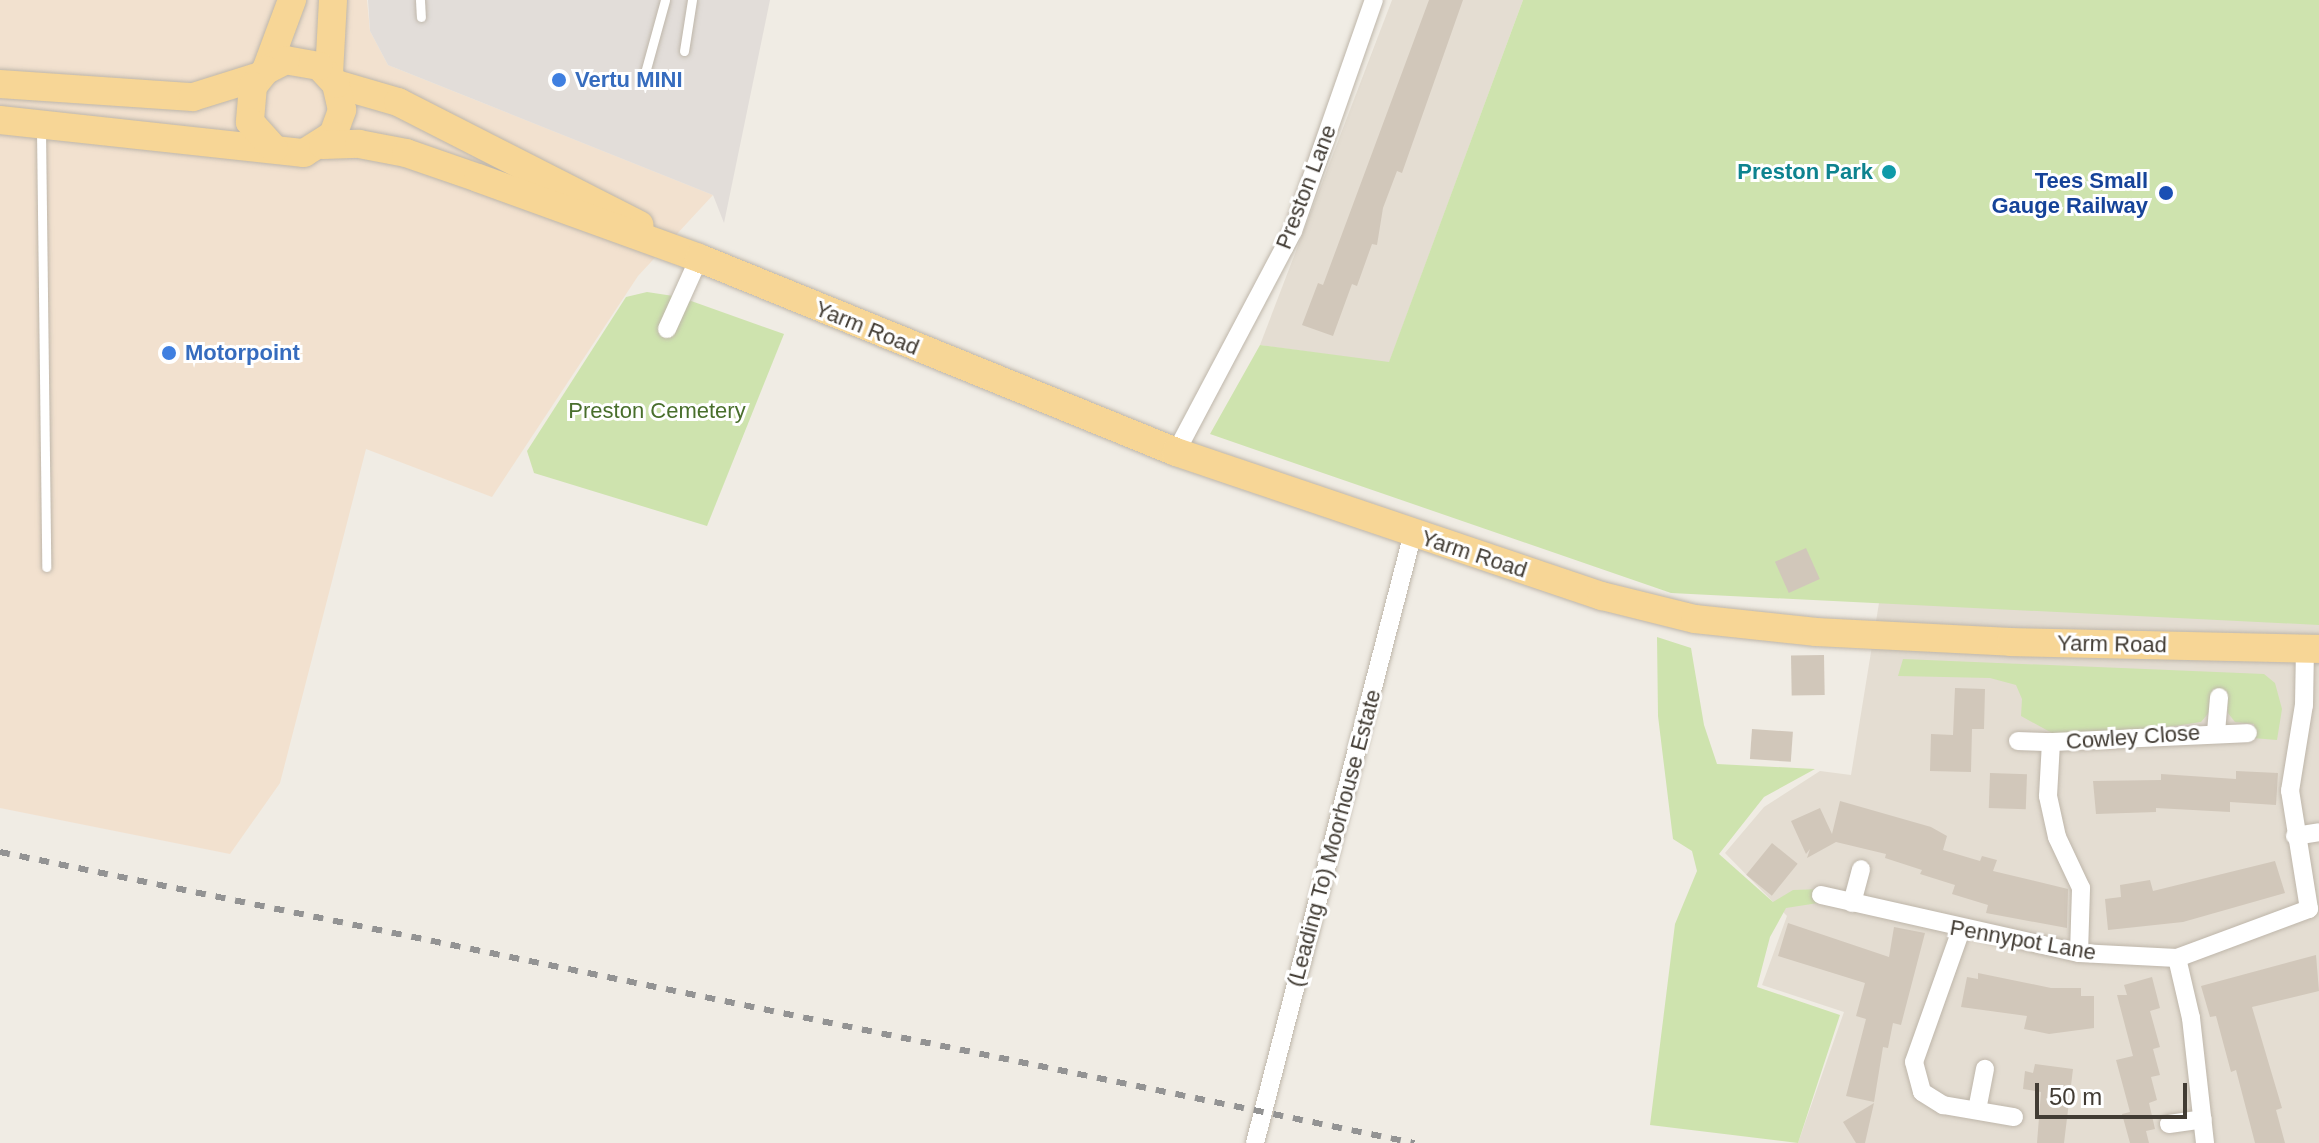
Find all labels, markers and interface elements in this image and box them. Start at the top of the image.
place label: Vertu MINI [575,67,683,93]
marker: Vertu MINI [550,71,568,89]
street label: Preston Lane [1270,121,1342,253]
place label: Preston Park [1737,159,1873,185]
marker: Preston Park [1880,163,1898,181]
place label: Tees Small Gauge Railway [1991,167,2148,218]
marker: Tees Small Gauge Railway [2155,182,2177,204]
street label: Yarm Road [811,295,923,361]
place label: Motorpoint [185,340,300,366]
marker: Motorpoint [160,344,178,362]
park label: Preston Cemetery [568,398,746,424]
street label: Yarm Road [1418,525,1530,583]
street label: Yarm Road [2057,630,2167,658]
street label: (Leading To) Moorhouse Estate [1282,686,1386,990]
street label: Cowley Close [2065,719,2201,755]
street label: Pennypot Lane [1948,914,2098,966]
scale bar [2039,1067,2191,1117]
text: 50 m [2049,1083,2102,1110]

